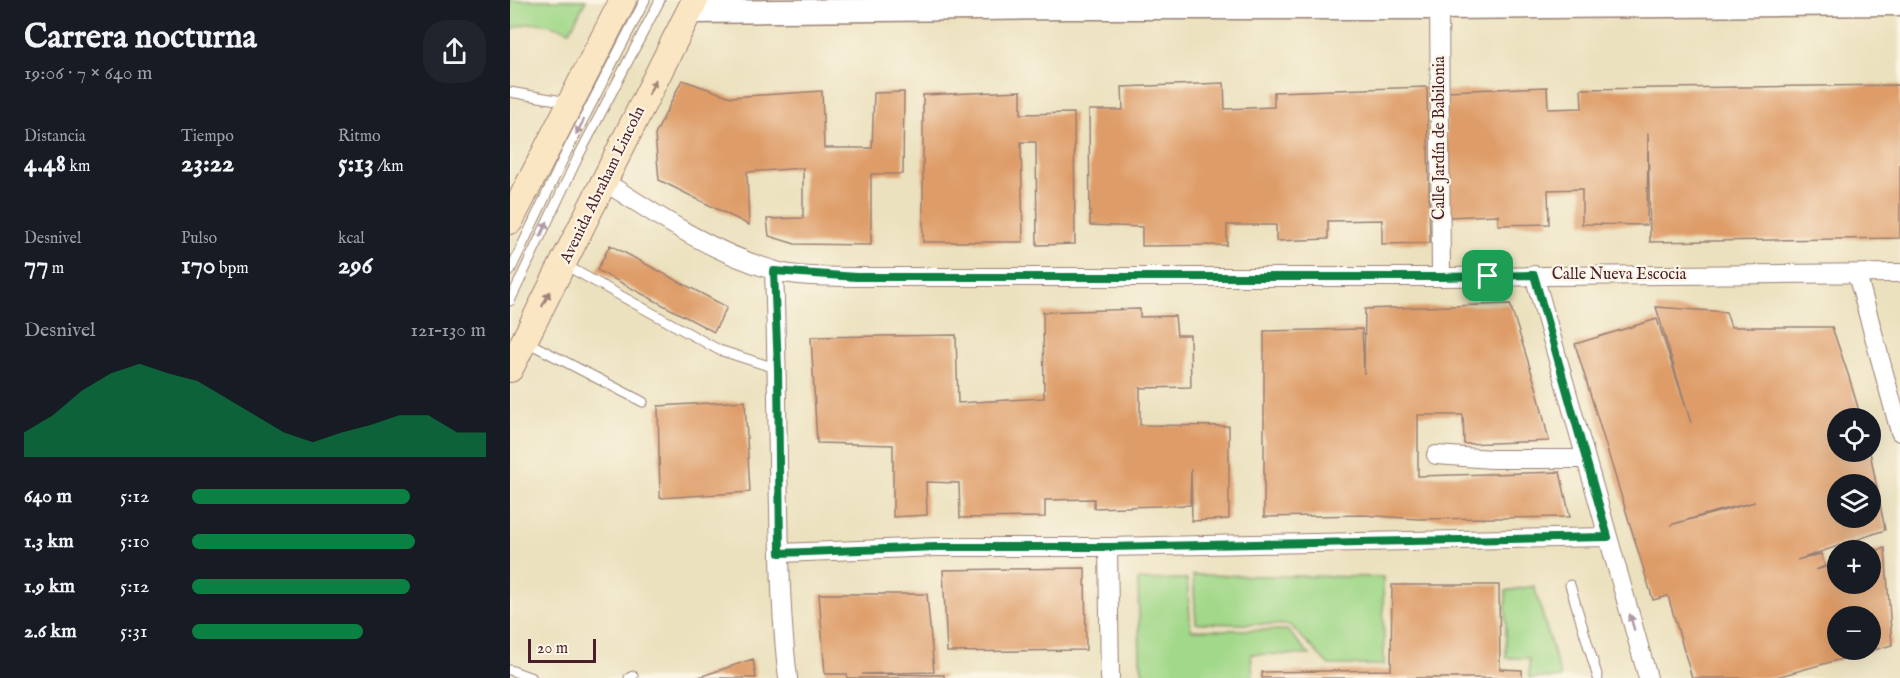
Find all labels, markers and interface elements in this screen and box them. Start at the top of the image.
text: Carrera nocturna [24,17,257,59]
button: share [423,20,486,83]
street label: Calle Jardín de Babilonia [1430,56,1450,220]
text: 19:06 · 7 × 640 m [24,61,152,86]
one-way arrow [647,78,657,95]
street label: Avenida Abraham Lincoln [556,103,650,268]
one-way arrow [575,119,585,136]
text: Distancia [24,127,86,147]
text: Tiempo [181,127,234,147]
text: Ritmo [338,127,381,147]
text: 4.48 [24,147,66,180]
text: 23:22 [181,147,234,180]
text: 5:13 [338,147,374,180]
text: km [66,157,90,177]
text: /km [374,157,404,177]
one-way arrow [540,221,549,238]
text: Desnivel [24,229,81,249]
text: Pulso [181,229,217,249]
text: kcal [338,229,365,249]
text: 77 [24,249,48,282]
text: 170 [181,249,216,282]
text: 296 [338,249,373,282]
pin [1462,250,1513,301]
text: m [48,259,64,279]
text: bpm [216,259,249,279]
icon: arrive [1471,259,1504,292]
street label: Calle Nueva Escocia [1552,265,1686,285]
one-way arrow [542,290,551,307]
text: Desnivel [24,318,96,343]
text: 121–130 m [410,318,486,343]
map controls [1827,408,1881,660]
button: locate [1827,408,1881,462]
button: layers [1827,474,1881,528]
text: 640 m [24,484,72,509]
text: 5:12 [120,484,149,509]
text: 1.3 km [24,529,74,554]
text: 5:10 [120,529,150,554]
button: + [1827,540,1881,594]
text: 1.9 km [24,574,75,599]
text: 5:12 [120,574,149,599]
button: − [1827,606,1881,660]
one-way arrow [1627,613,1637,631]
text: 2.6 km [24,619,77,644]
text: 5:31 [120,619,147,644]
scale bar [528,636,596,664]
text: 20 m [537,639,568,659]

